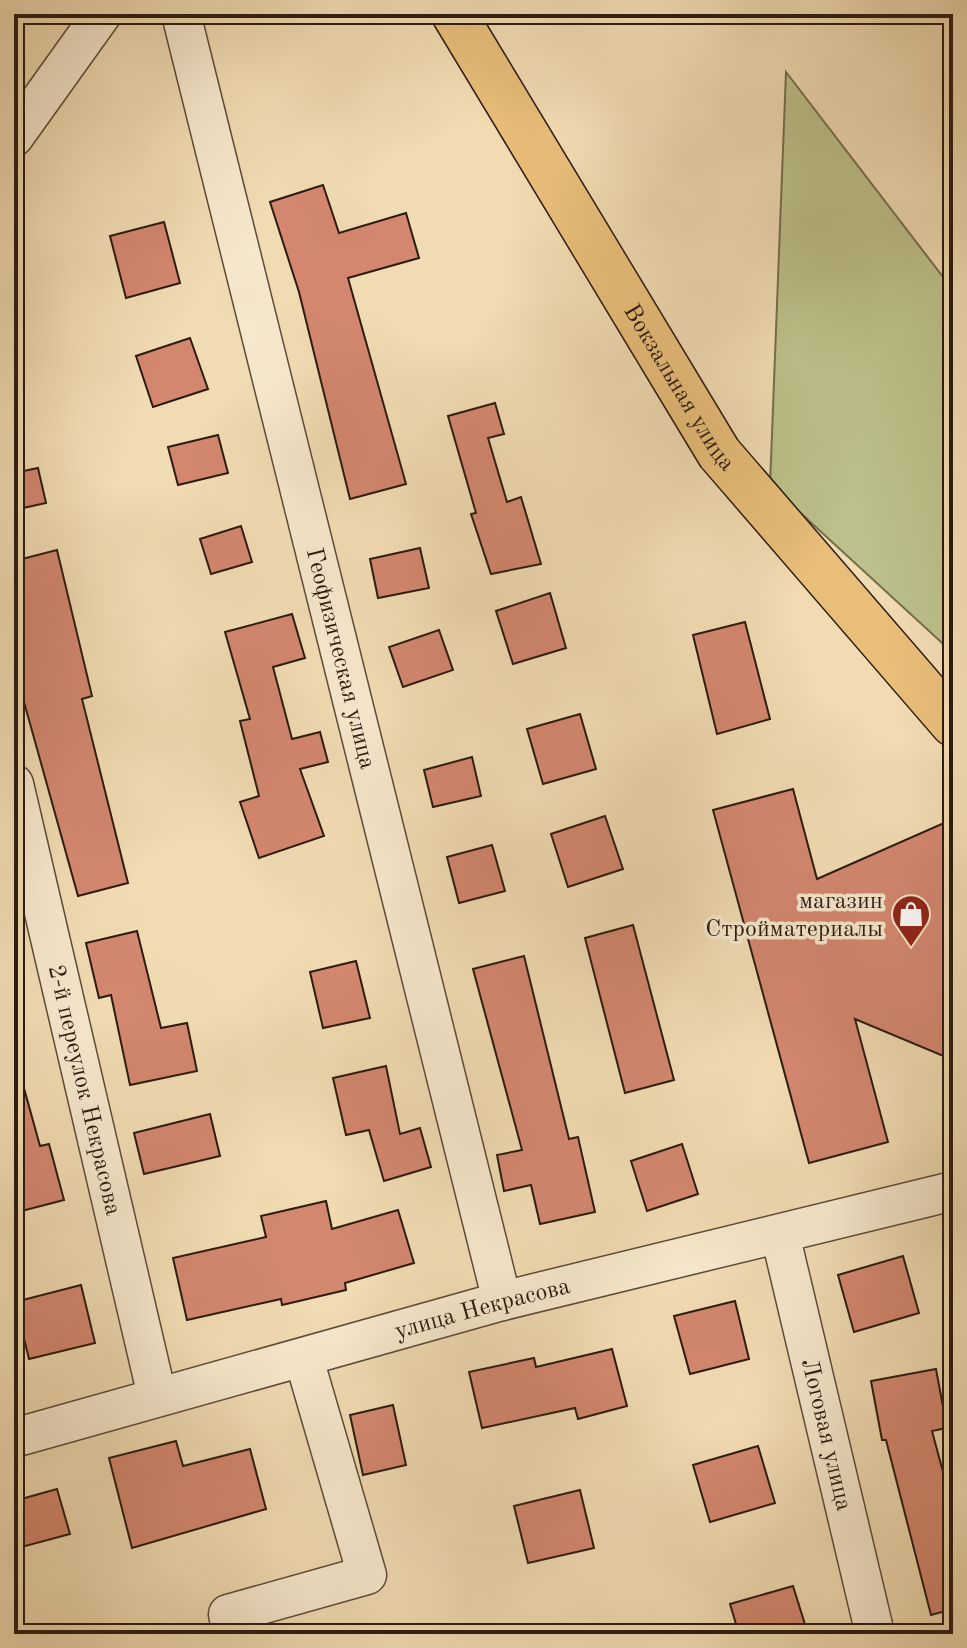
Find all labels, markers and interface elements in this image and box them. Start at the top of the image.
street label: Вокзальная улица [618,301,739,476]
street label: Геофизическая улица [301,546,379,772]
place label: магазин Стройматериалы [705,890,883,942]
shop icon: магазин Стройматериалы [890,893,932,948]
street label: 2-й переулок Некрасова [43,963,124,1218]
street label: улица Некрасова [392,1275,573,1344]
street label: Логовая улица [796,1356,855,1514]

